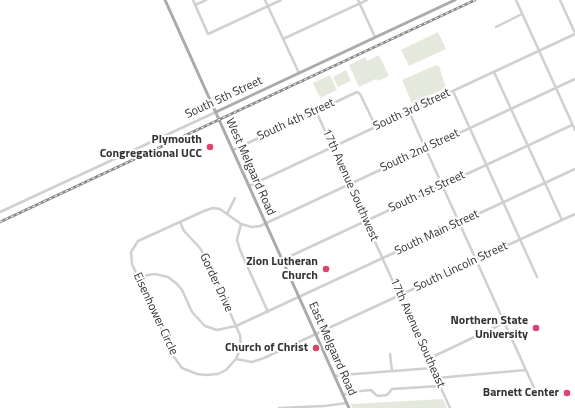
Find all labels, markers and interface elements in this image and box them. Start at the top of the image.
street label: South 5th Street [183,74,265,122]
street label: South 3rd Street [371,86,453,134]
street label: South 4th Street [255,96,337,144]
street label: West Melgaard Road [222,116,278,218]
street label: South 2nd Street [378,126,462,176]
street label: 17th Avenue Southwest [319,127,381,243]
place label: Plymouth Congregational UCC [100,133,202,161]
marker: Plymouth Congregational UCC [205,142,215,152]
street label: South 1st Street [387,168,467,216]
street label: South Main Street [393,207,481,259]
street label: South Lincoln Street [412,239,510,295]
street label: Gorder Drive [196,251,236,315]
place label: Zion Lutheran Church [246,255,318,283]
marker: Zion Lutheran Church [321,264,331,274]
street label: Eisenhower Circle [130,271,180,357]
street label: 17th Avenue Southeast [386,276,448,390]
street label: East Melgaard Road [305,300,359,398]
place label: Northern State University [451,314,528,342]
marker: Northern State University [531,323,541,333]
place label: Church of Christ [225,341,308,355]
marker: Church of Christ [311,343,321,353]
place label: Barnett Center [483,386,559,400]
marker: Barnett Center [562,388,572,398]

